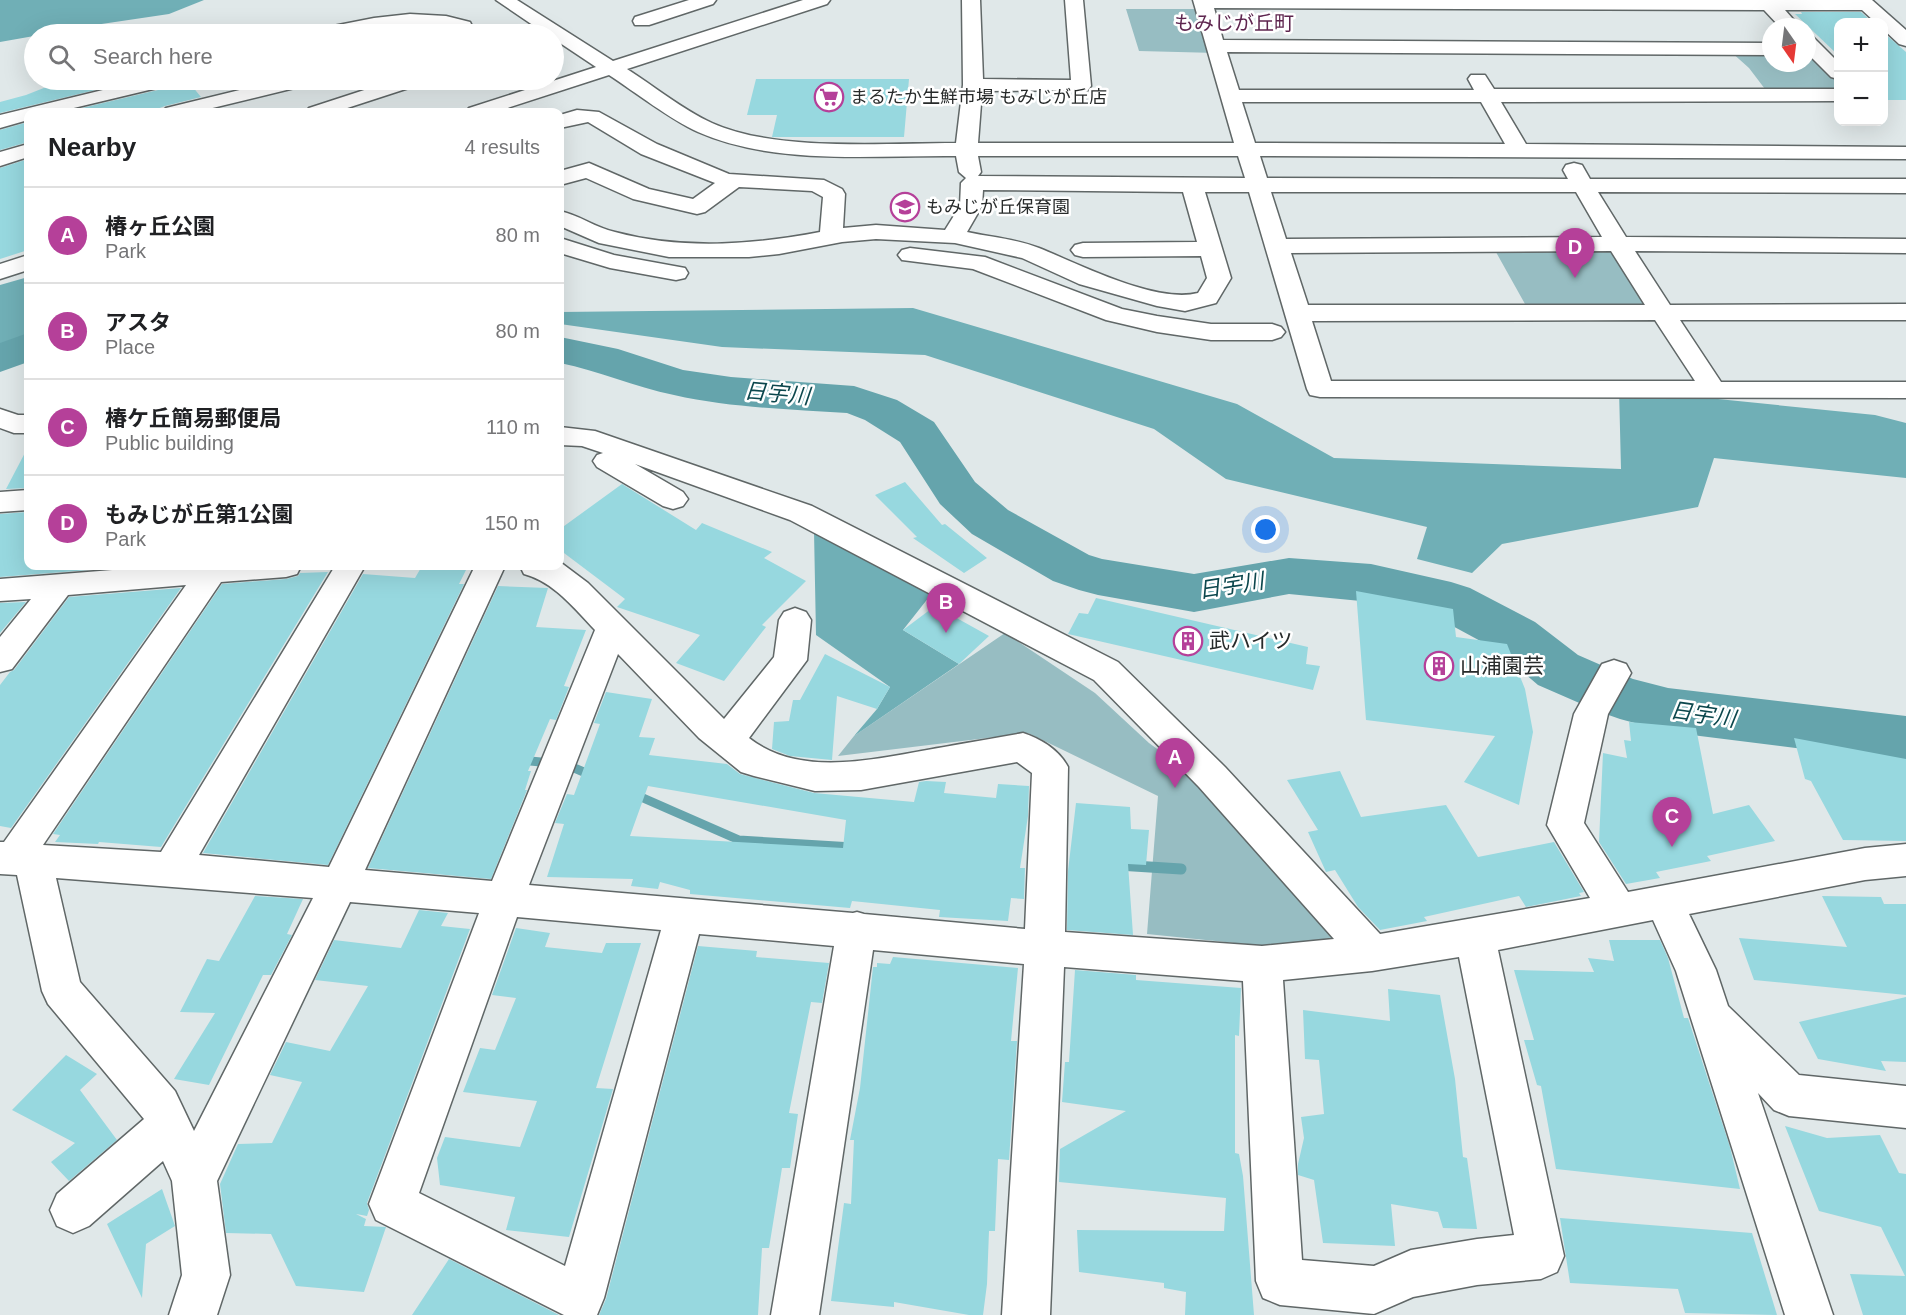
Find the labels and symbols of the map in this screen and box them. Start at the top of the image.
district label: もみじが丘町 [1174,12,1294,34]
north arrow [1762,18,1816,72]
supermarket icon: まるたか生鮮市場 もみじが丘店 [813,81,845,113]
place label: まるたか生鮮市場 もみじが丘店 [850,87,1107,107]
school or university icon: もみじが丘保育園 [889,191,921,223]
place label: もみじが丘保育園 [926,197,1070,217]
pin: D [1556,228,1594,278]
water label: 日宇川 [743,378,813,409]
your location [1251,515,1280,544]
water label: 日宇川 [1197,568,1268,603]
pin: B [926,584,966,633]
building icon: 武ハイツ [1172,625,1204,657]
place label: 武ハイツ [1209,629,1293,652]
building icon: 山浦園芸 [1423,650,1455,682]
place label: 山浦園芸 [1460,654,1544,677]
water label: 日宇川 [1669,698,1739,732]
pin: A [1156,738,1194,788]
pin: C [1652,798,1692,847]

